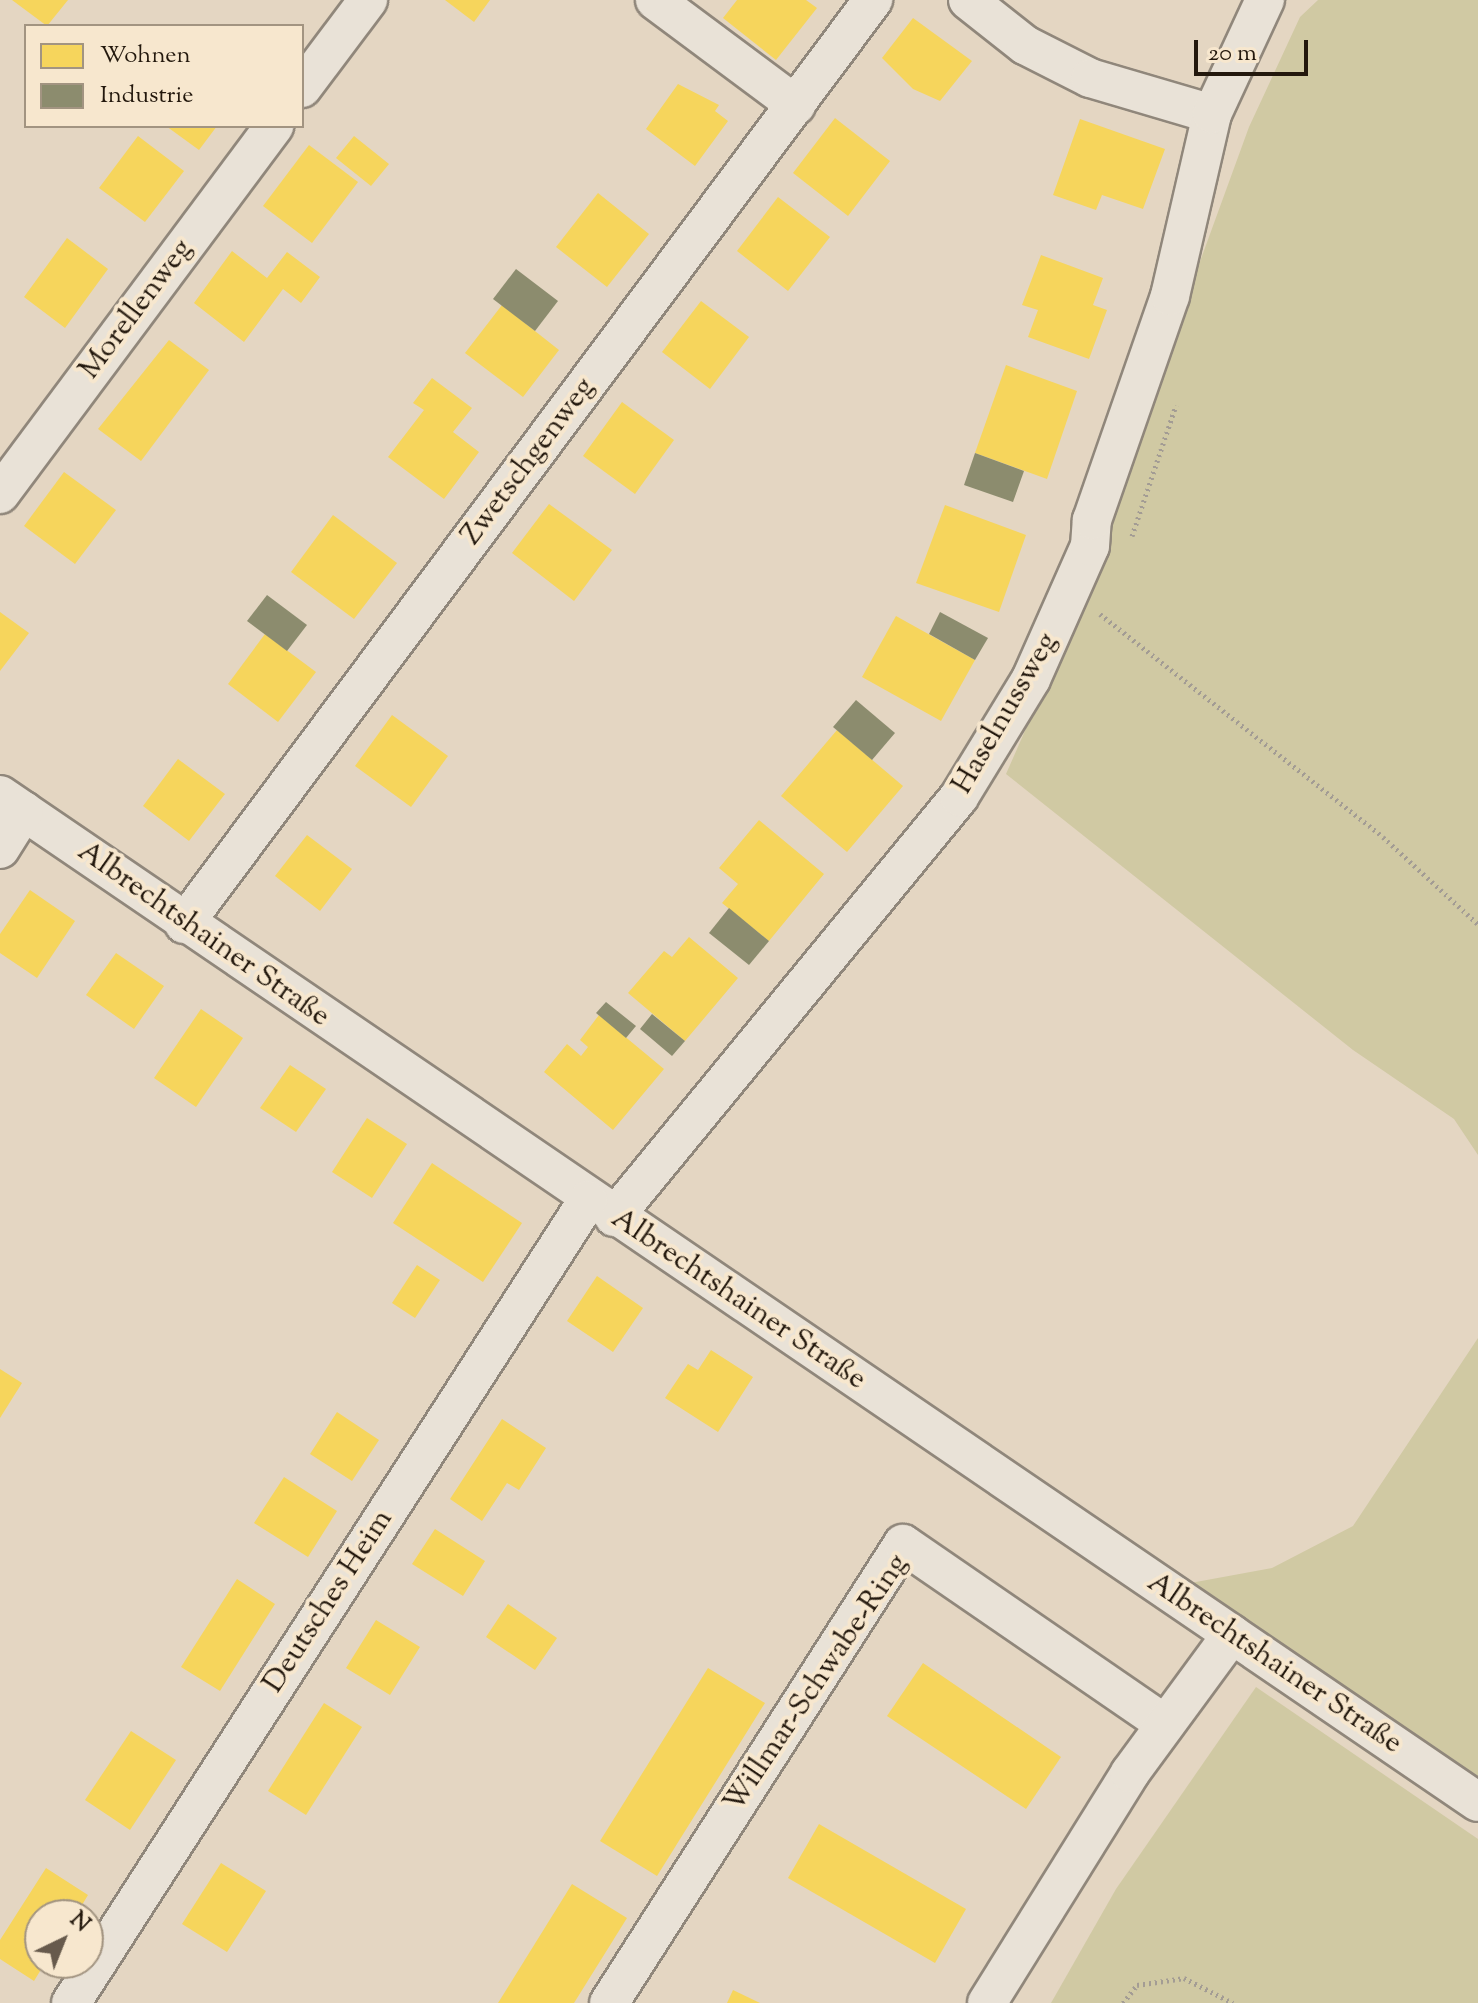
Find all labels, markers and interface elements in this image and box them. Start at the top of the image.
legend [24,24,304,128]
scale bar [1198,24,1312,74]
text: 20 m [1208,37,1257,71]
text: Wohnen [100,39,191,73]
text: Industrie [100,79,193,113]
street label: Morellenweg [73,233,201,387]
street label: Zwetschgenweg [454,371,604,553]
street label: Haselnussweg [945,627,1067,801]
street label: Albrechtshainer Straße [70,834,336,1036]
street label: Albrechtshainer Straße [604,1201,872,1399]
street label: Deutsches Heim [256,1504,402,1700]
street label: Willmar-Schwabe-Ring [717,1548,917,1820]
street label: Albrechtshainer Straße [1140,1565,1408,1763]
north arrow [24,1899,104,1979]
text: N [62,1905,96,1941]

